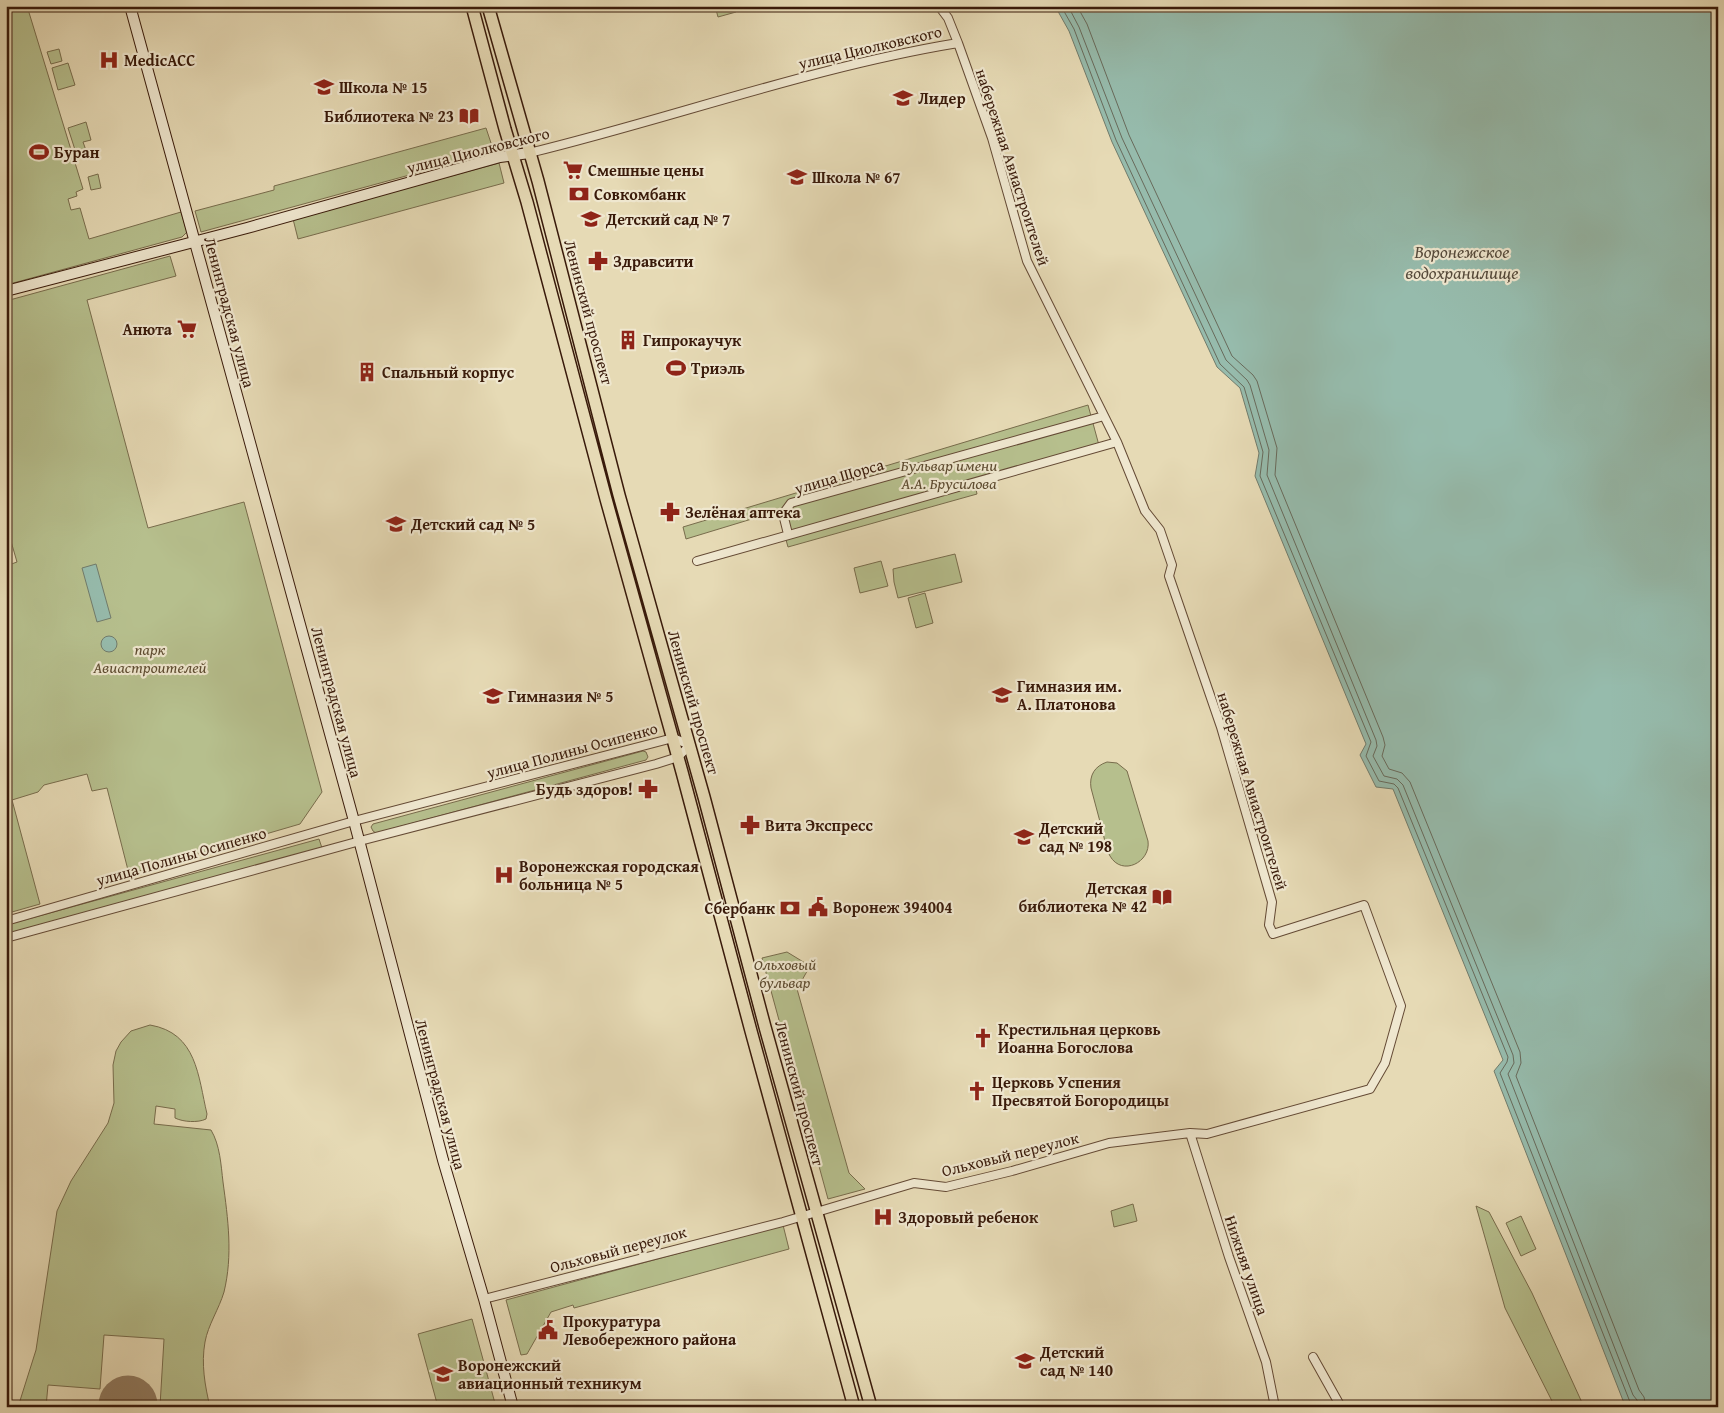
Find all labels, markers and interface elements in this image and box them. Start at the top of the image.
street label: улица Циолковского [795,19,944,75]
place label: MedicACC [124,48,195,72]
hospital icon: MedicACC [98,49,120,71]
street label: набережная Авиастроителей [970,65,1056,269]
place label: Школа № 15 [339,75,428,99]
school or university icon: Школа № 15 [313,76,335,98]
place label: Лидер [918,86,966,110]
school or university icon: Лидер [892,87,914,109]
place label: Библиотека № 23 [324,104,454,128]
library icon: Библиотека № 23 [458,105,480,127]
street label: улица Циолковского [403,121,552,180]
place label: Буран [54,140,100,164]
sports icon: Буран [28,141,50,163]
place label: Смешные цены [588,158,704,182]
supermarket icon: Смешные цены [562,159,584,181]
place label: Школа № 67 [812,165,901,189]
school or university icon: Школа № 67 [786,166,808,188]
place label: Совкомбанк [594,182,686,206]
bank icon: Совкомбанк [568,183,590,205]
place label: Детский сад № 7 [605,207,730,231]
school or university icon: Детский сад № 7 [580,208,602,230]
street label: Ленинградская улица [198,234,262,391]
street label: Ленинский проспект [558,237,620,387]
water label: Воронежское водохранилище [1405,238,1519,286]
place label: Здравсити [613,249,693,273]
pharmacy icon: Здравсити [587,250,609,272]
place label: Анюта [122,317,173,341]
supermarket icon: Анюта [176,318,198,340]
place label: Гипрокаучук [643,328,742,352]
building icon: Гипрокаучук [617,329,639,351]
place label: Триэль [691,356,745,380]
sports icon: Триэль [665,357,687,379]
place label: Спальный корпус [382,360,515,384]
building icon: Спальный корпус [356,361,378,383]
street label: улица Щорса [791,452,887,500]
park label: Бульвар имени А.А. Брусилова [900,453,997,495]
place label: Зелёная аптека [685,500,801,524]
pharmacy icon: Зелёная аптека [659,501,681,523]
place label: Детский сад № 5 [410,512,535,536]
school or university icon: Детский сад № 5 [385,513,407,535]
street label: Ленинградская улица [305,624,369,781]
street label: Ленинский проспект [662,627,726,777]
park label: парк Авиастроителей [92,637,207,679]
place label: Гимназия им. А. Платонова [1017,674,1122,716]
place label: Гимназия № 5 [508,684,614,708]
school or university icon: Гимназия им. А. Платонова [991,684,1013,706]
school or university icon: Гимназия № 5 [482,685,504,707]
street label: набережная Авиастроителей [1211,689,1295,893]
street label: улица Полины Осипенко [483,716,660,785]
place label: Будь здоров! [536,777,633,801]
pharmacy icon: Будь здоров! [637,778,659,800]
place label: Вита Экспресс [765,813,873,837]
pharmacy icon: Вита Экспресс [739,814,761,836]
place label: Детский сад № 198 [1038,816,1112,858]
street label: улица Полины Осипенко [92,820,269,892]
school or university icon: Детский сад № 198 [1013,826,1035,848]
place label: Воронежская городская больница № 5 [519,854,699,896]
hospital icon: Воронежская городская больница № 5 [493,864,515,886]
place label: Детская библиотека № 42 [1019,876,1147,918]
library icon: Детская библиотека № 42 [1151,886,1173,908]
place label: Воронеж 394004 [833,895,953,919]
place label: Сбербанк [704,896,776,920]
public building icon: Воронеж 394004 [807,896,829,918]
bank icon: Сбербанк [779,897,801,919]
park label: Ольховый бульвар [754,952,816,994]
street label: Ленинградская улица [409,1016,473,1173]
place label: Крестильная церковь Иоанна Богослова [998,1017,1161,1059]
street label: Ленинский проспект [769,1018,831,1168]
church icon: Крестильная церковь Иоанна Богослова [972,1027,994,1049]
place label: Церковь Успения Пресвятой Богородицы [992,1070,1169,1112]
church icon: Церковь Успения Пресвятой Богородицы [966,1080,988,1102]
street label: Ольховый переулок [939,1125,1082,1183]
place label: Здоровый ребенок [898,1205,1039,1229]
hospital icon: Здоровый ребенок [872,1206,894,1228]
street label: Нижняя улица [1219,1212,1275,1318]
street label: Ольховый переулок [547,1219,690,1279]
place label: Прокуратура Левобережного района [563,1309,737,1351]
public building icon: Прокуратура Левобережного района [537,1319,559,1341]
place label: Детский сад № 140 [1039,1340,1113,1382]
school or university icon: Детский сад № 140 [1014,1350,1036,1372]
place label: Воронежский авиационный техникум [458,1353,642,1395]
school or university icon: Воронежский авиационный техникум [432,1363,454,1385]

